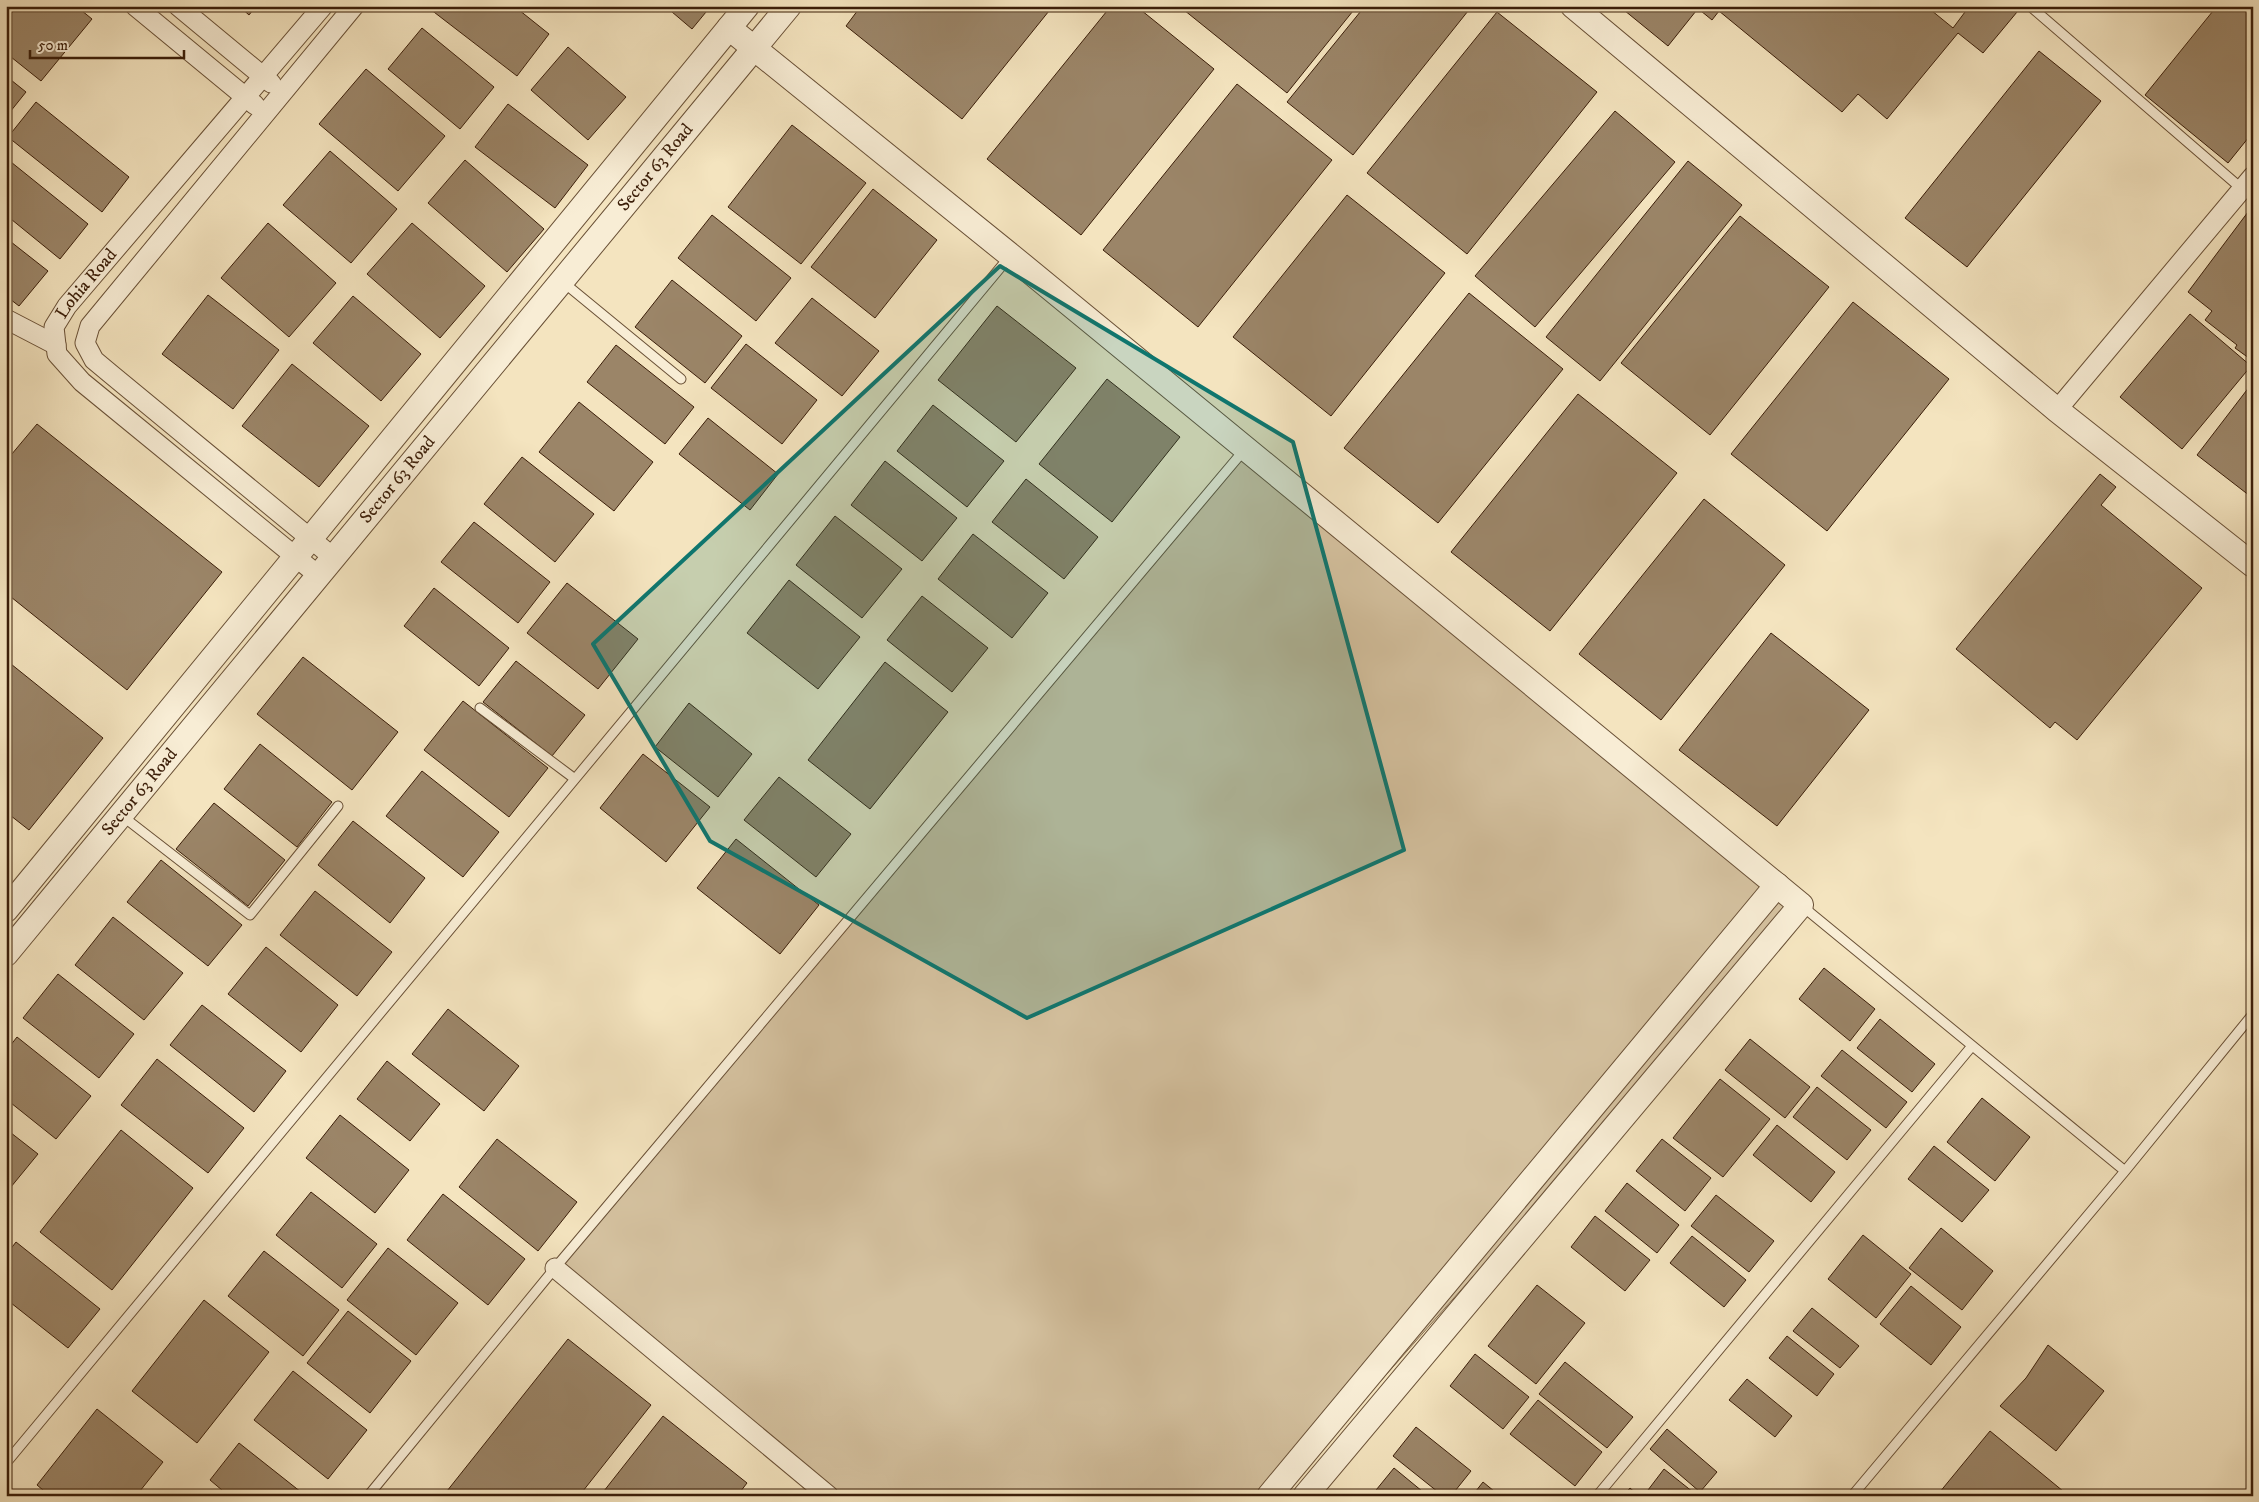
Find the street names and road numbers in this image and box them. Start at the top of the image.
street label: Sector 63 Road [613,119,698,216]
street label: Lohia Road [51,244,122,323]
street label: Sector 63 Road [355,432,440,528]
street label: Sector 63 Road [97,744,182,840]

